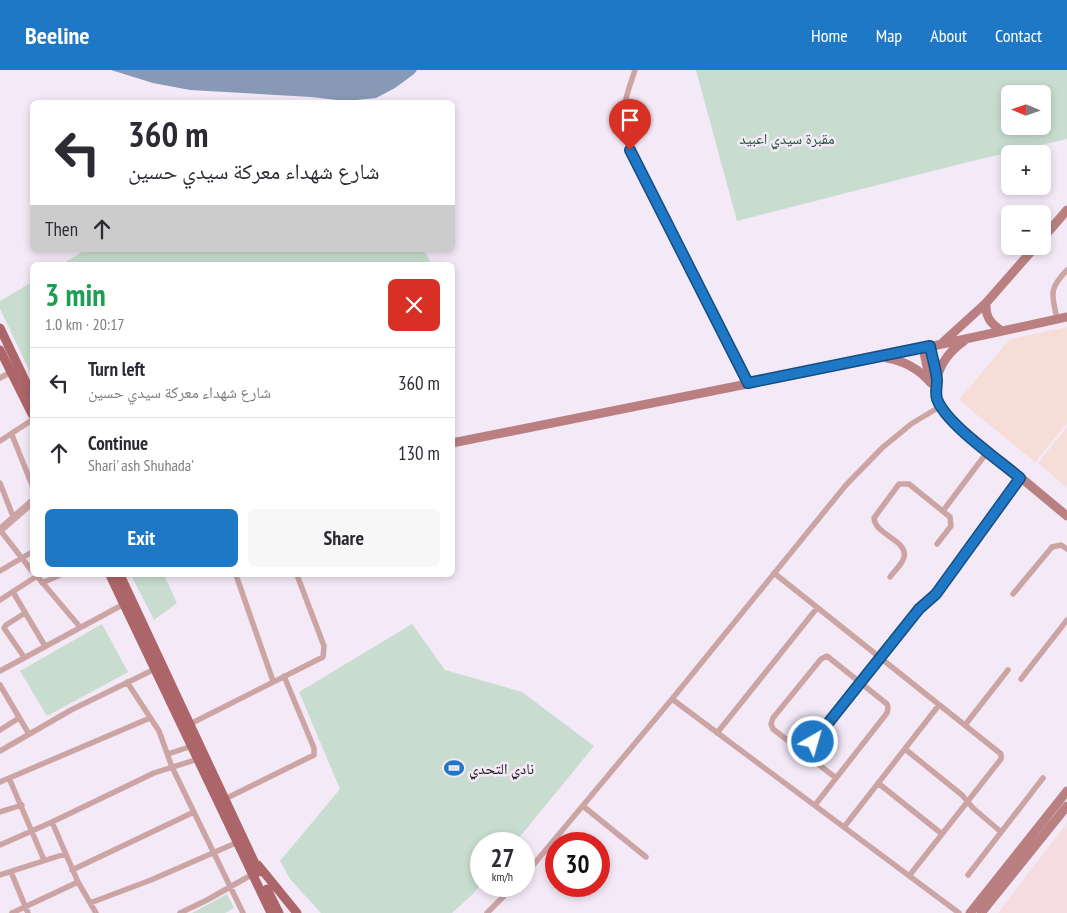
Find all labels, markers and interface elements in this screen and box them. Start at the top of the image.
text: Beeline [25,20,90,51]
text: Home [811,24,848,47]
text: Map [876,24,902,47]
text: About [930,24,967,47]
text: Contact [995,24,1042,47]
north arrow [1001,85,1051,135]
map controls [1001,85,1051,255]
pin [609,99,651,150]
icon: arrive [616,106,644,134]
text: 360 m [128,111,209,157]
icon: left [45,120,110,185]
park label: مقبرة سيدي اعبيد [739,129,835,150]
button: + [1001,145,1051,195]
text: شارع شهداء معركة سيدي حسين [128,157,380,185]
button: − [1001,205,1051,255]
icon: ahead [88,215,116,243]
text: Then [45,217,78,241]
text: 3 min [45,275,106,314]
button: close [388,279,440,331]
text: 1.0 km · 20:17 [45,314,125,334]
text: Turn left [88,357,145,381]
icon: left [45,369,73,397]
text: 360 m [398,371,440,395]
text: شارع شهداء معركة سيدي حسين [88,382,271,402]
text: Continue [88,431,148,455]
icon: ahead [45,439,73,467]
text: 130 m [398,441,440,465]
text: Shari' ash Shuhada' [88,455,194,475]
button: Exit [45,509,238,567]
button: Share [248,509,440,567]
position arrow [786,715,838,767]
sports icon: نادي التحدي [443,757,465,779]
place label: نادي التحدي [469,759,534,780]
speed limit sign: 30 [545,832,610,897]
text: 27 [491,842,514,874]
text: km/h [492,869,513,884]

